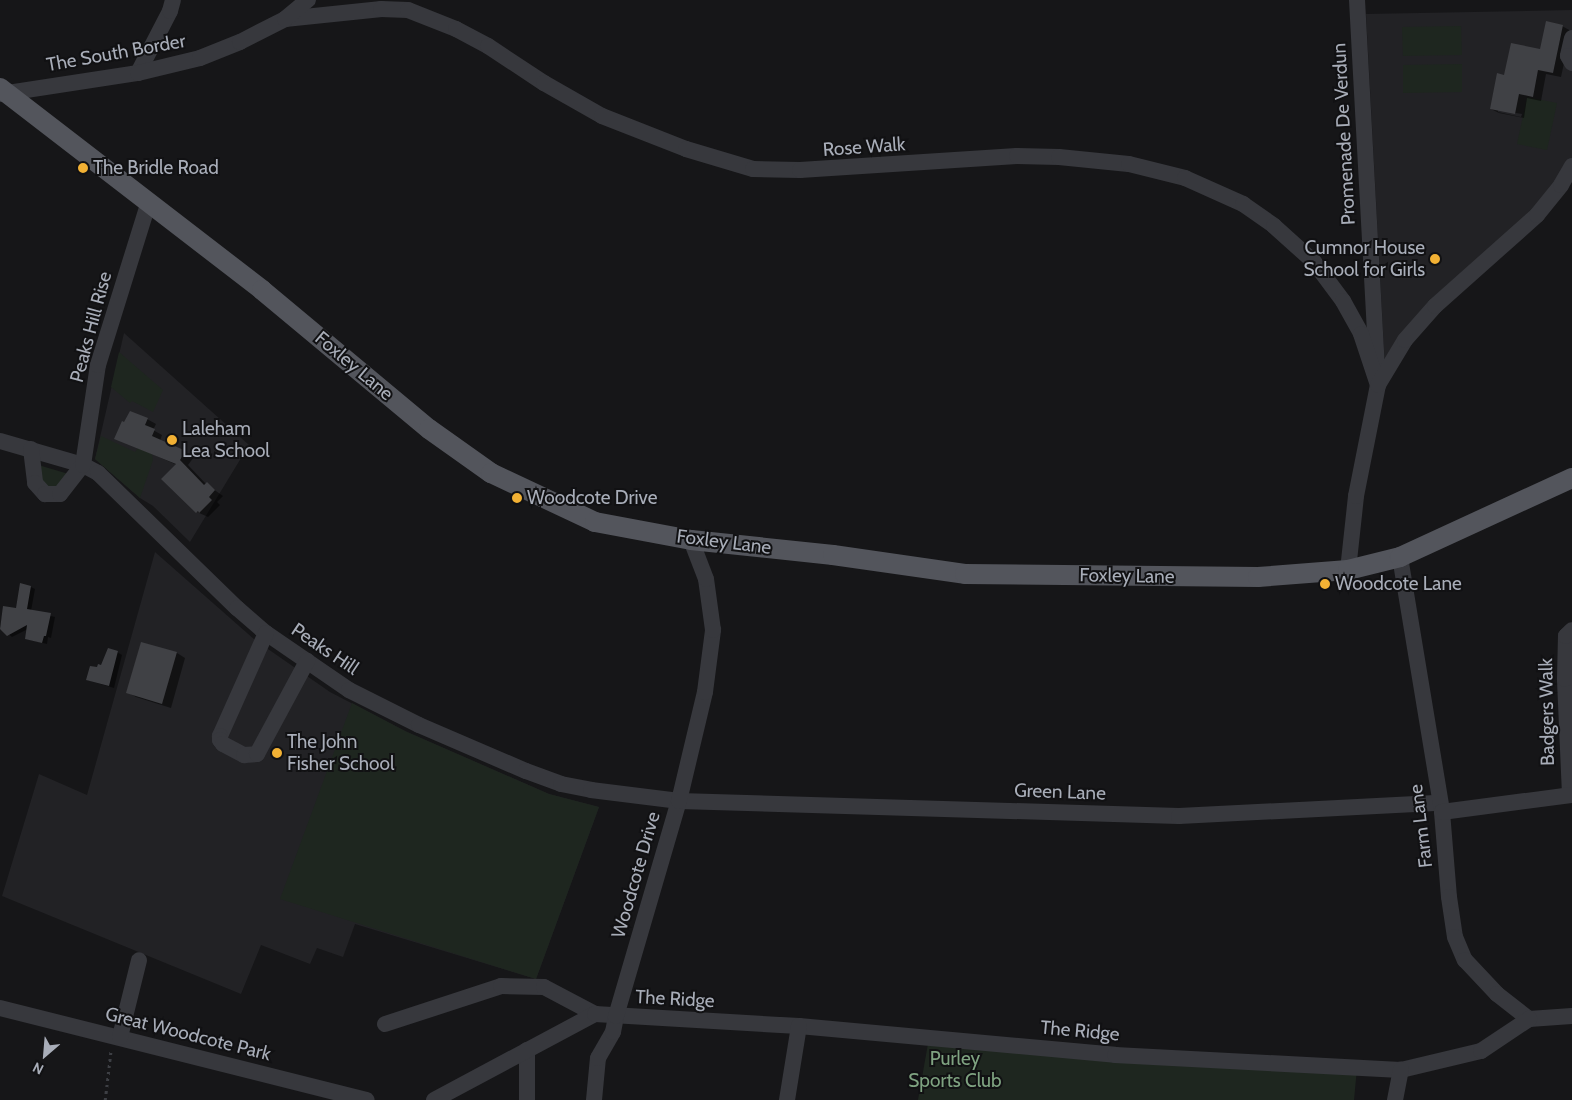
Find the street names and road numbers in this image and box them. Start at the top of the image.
street label: The South Border [45,30,187,76]
street label: Promenade De Verdun [1328,42,1360,226]
street label: Rose Walk [822,133,906,161]
street label: Peaks Hill Rise [65,269,117,385]
street label: Foxley Lane [310,327,398,405]
street label: Foxley Lane [675,525,773,559]
street label: Foxley Lane [1079,564,1175,588]
street label: Peaks Hill [287,618,363,680]
street label: Badgers Walk [1535,658,1559,766]
street label: Green Lane [1014,779,1106,805]
street label: Farm Lane [1405,783,1437,869]
street label: Woodcote Drive [607,809,665,941]
street label: The Ridge [635,986,715,1012]
street label: Great Woodcote Park [103,1002,273,1066]
street label: The Ridge [1039,1016,1121,1046]

